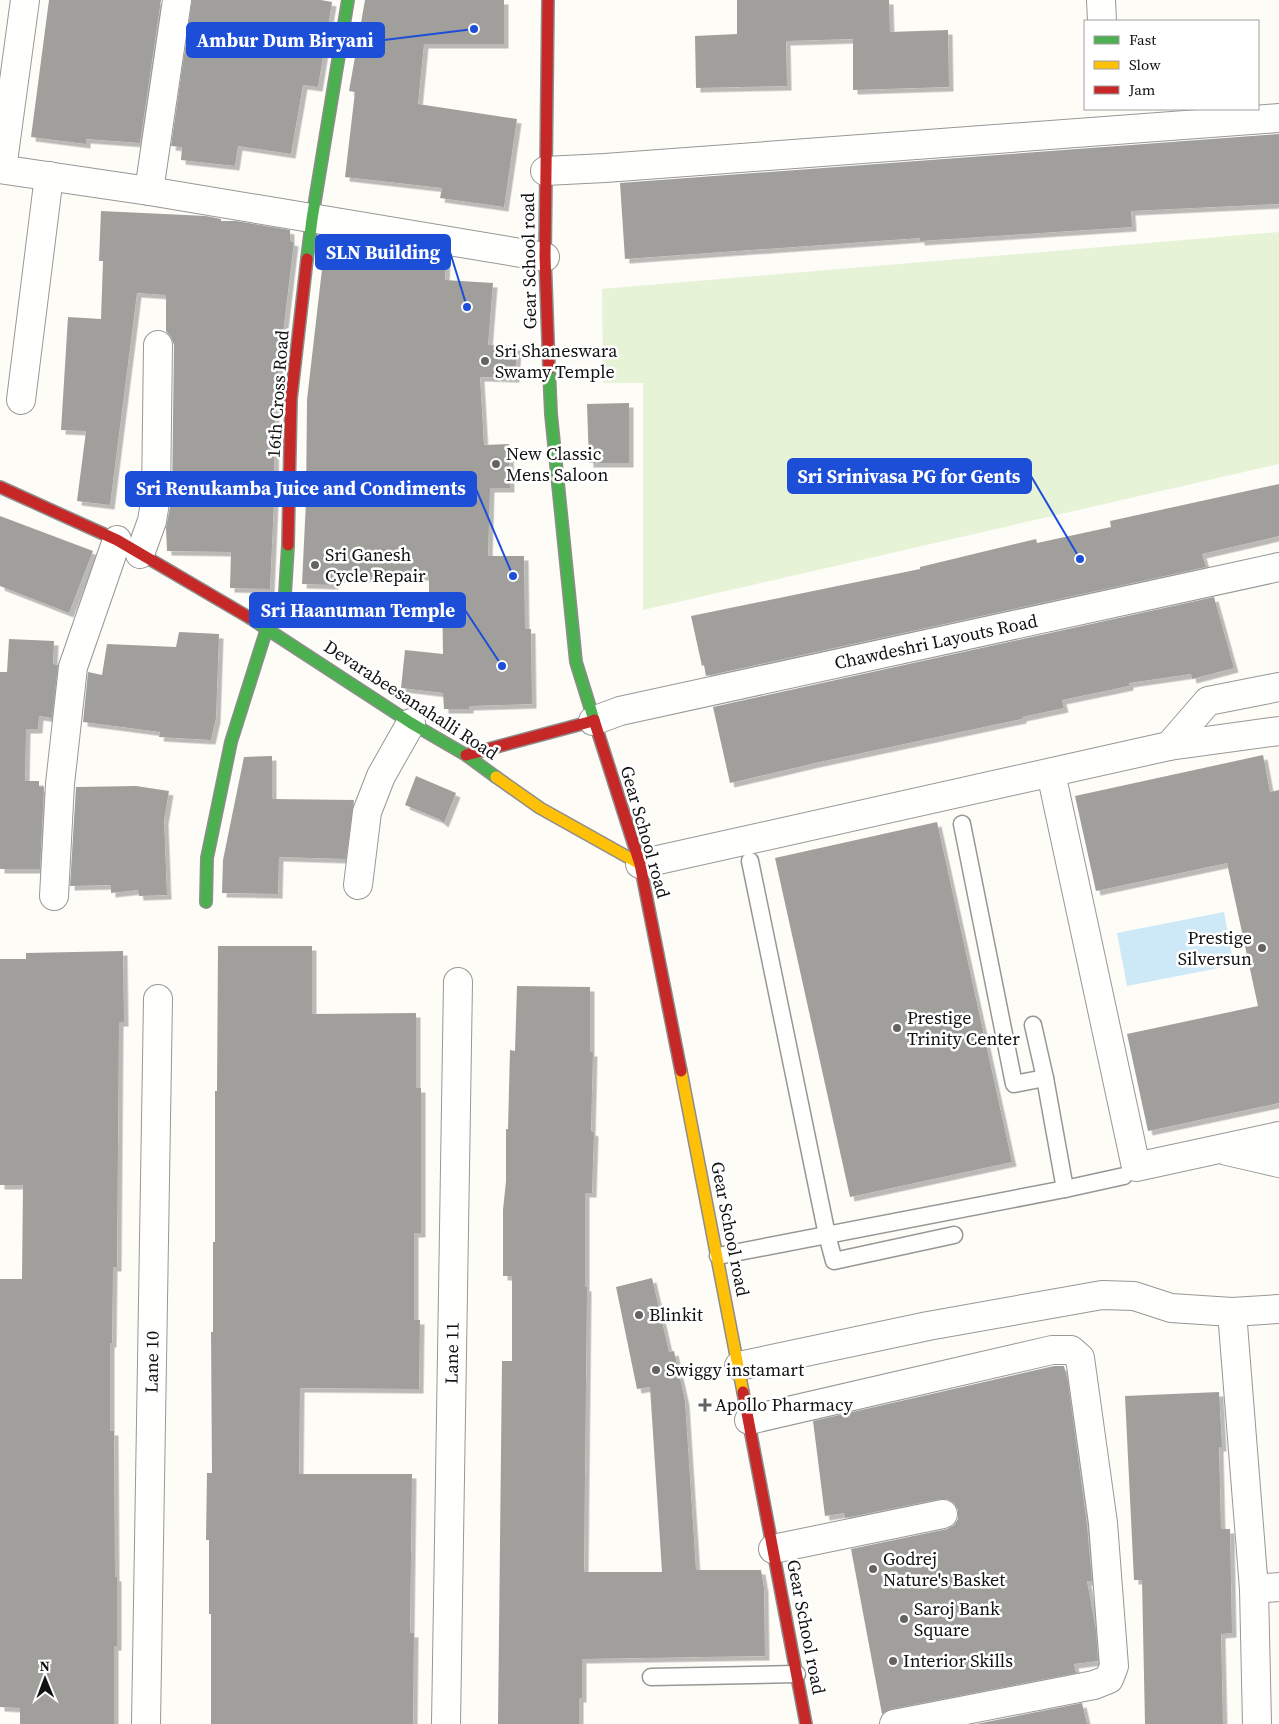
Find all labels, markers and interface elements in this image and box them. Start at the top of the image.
legend [1084,20,1259,110]
callout: Ambur Dum Biryani [187,23,384,57]
text: Ambur Dum Biryani [196,27,374,53]
text: Fast [1129,29,1156,50]
text: Slow [1129,54,1161,75]
text: Jam [1128,79,1156,100]
street label: Gear School road [515,192,542,330]
callout: SLN Building [316,235,450,269]
text: SLN Building [326,239,441,265]
street label: 16th Cross Road [261,329,294,459]
place label: Sri Shaneswara Swamy Temple [495,338,618,384]
marker: Sri Shaneswara Swamy Temple [479,355,491,367]
place label: New Classic Mens Saloon [506,441,608,487]
marker: New Classic Mens Saloon [490,458,502,470]
callout: Sri Srinivasa PG for Gents [788,459,1031,493]
text: Sri Srinivasa PG for Gents [798,463,1021,489]
callout: Sri Renukamba Juice and Condiments [126,472,476,506]
text: Sri Renukamba Juice and Condiments [136,475,466,501]
place label: Sri Ganesh Cycle Repair [325,542,426,588]
marker: Sri Ganesh Cycle Repair [309,559,321,571]
callout: Sri Haanuman Temple [250,593,465,627]
text: Sri Haanuman Temple [261,597,455,623]
street label: Chawdeshri Layouts Road [832,608,1040,675]
street label: Devarabeesanahalli Road [319,634,503,765]
street label: Gear School road [615,763,676,901]
place label: Prestige Silversun [1178,925,1252,971]
marker: Prestige Silversun [1256,942,1268,954]
place label: Prestige Trinity Center [907,1005,1020,1051]
marker: Prestige Trinity Center [891,1022,903,1034]
street label: Gear School road [705,1159,756,1298]
place label: Blinkit [649,1302,703,1327]
marker: Blinkit [633,1309,645,1321]
street label: Lane 11 [438,1322,465,1384]
street label: Lane 10 [138,1331,165,1393]
place label: Swiggy instamart [666,1357,804,1382]
marker: Swiggy instamart [650,1364,662,1376]
place label: Apollo Pharmacy [715,1392,854,1417]
marker: Apollo Pharmacy [699,1399,711,1411]
place label: Godrej Nature's Basket [883,1546,1005,1592]
street label: Gear School road [781,1557,832,1696]
marker: Godrej Nature's Basket [867,1563,879,1575]
place label: Saroj Bank Square [914,1596,1000,1642]
marker: Saroj Bank Square [898,1613,910,1625]
place label: Interior Skills [903,1648,1013,1673]
north arrow [20,1654,70,1704]
marker: Interior Skills [887,1655,899,1667]
text: N [39,1656,50,1676]

